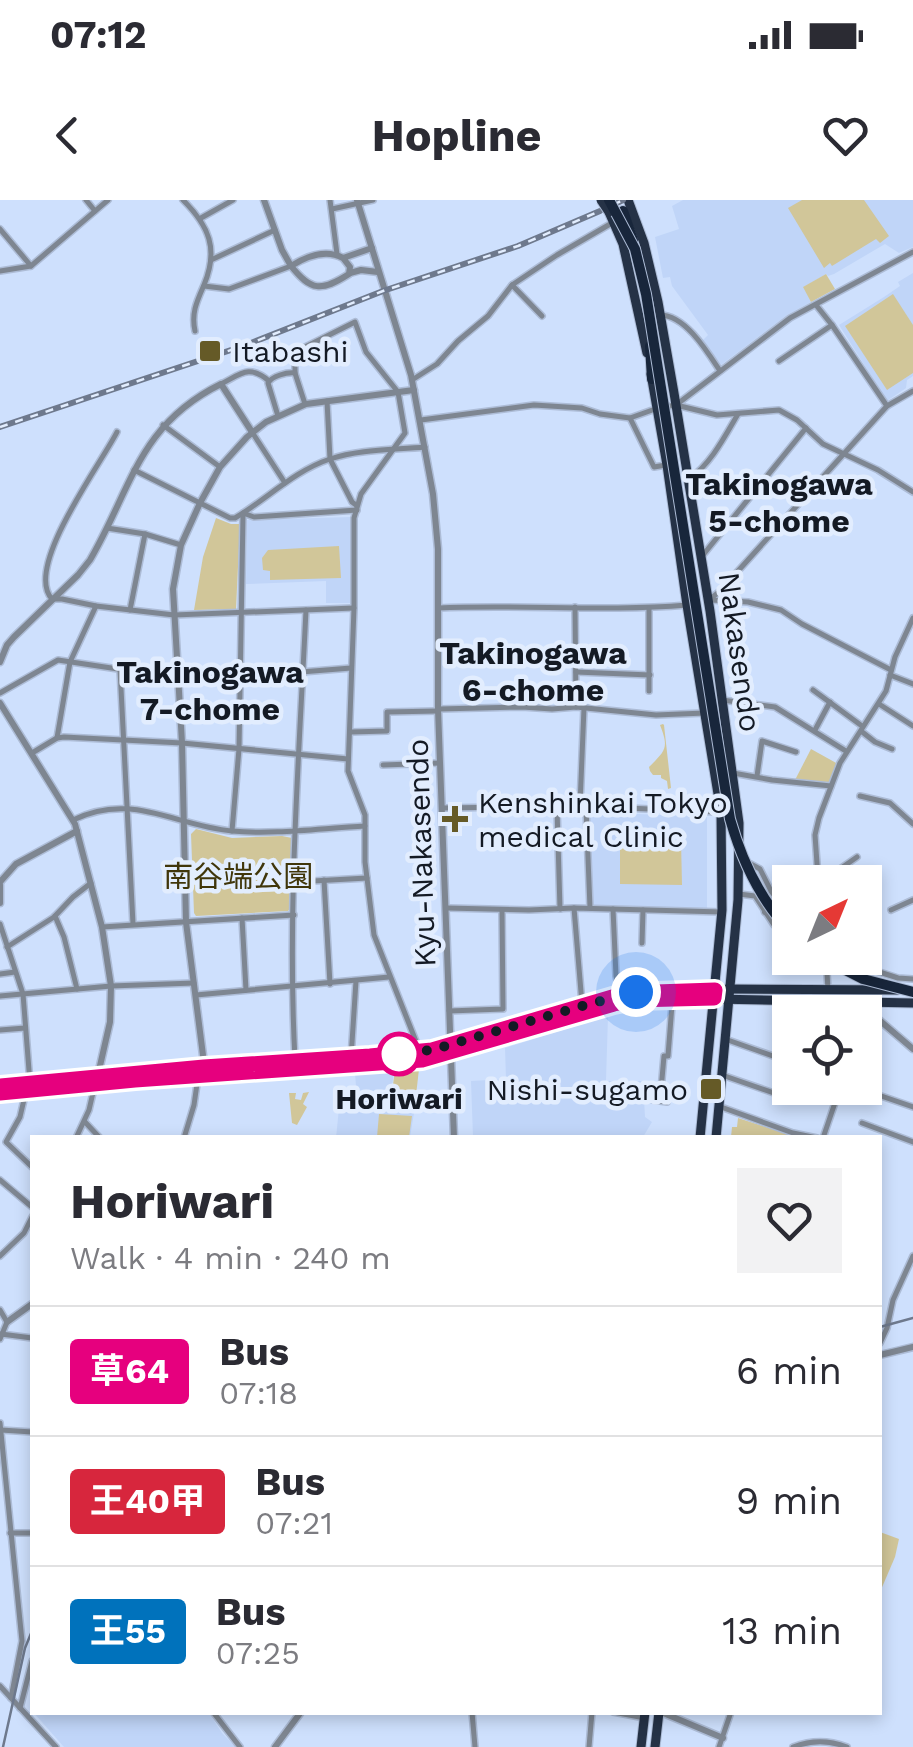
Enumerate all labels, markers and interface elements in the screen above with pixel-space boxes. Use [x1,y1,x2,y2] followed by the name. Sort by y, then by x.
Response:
[50,13,146,57] text: 07:12
[40,108,95,163] icon: back
[818,108,873,163] icon: heart
[371,109,542,162] text: Hopline
[232,334,349,369] place label: Itabashi
[197,338,223,364] marker: Itabashi
[685,465,873,540] district label: Takinogawa 5-chome
[711,570,769,734] street label: Nakasendo
[439,634,627,709] district label: Takinogawa 6-chome
[116,653,304,728] district label: Takinogawa 7-chome
[400,738,442,968] street label: Kyu-Nakasendo
[478,785,728,854] place label: Kenshinkai Tokyo medical Clinic
[442,806,468,832] marker: Kenshinkai Tokyo medical Clinic
[163,859,313,894] park label: 南谷端公園
[772,865,882,975] north arrow
[772,865,882,1105] map controls
[611,967,661,1017] your location
[772,995,882,1105] button: locate
[378,1033,420,1075] marker: Horiwari
[486,1072,688,1107] place label: Nishi-sugamo
[698,1076,724,1102] marker: Nishi-sugamo
[335,1081,463,1116] place label: Horiwari
[737,1168,842,1273] button: heart
[70,1173,274,1230] text: Horiwari
[70,1239,391,1277] text: Walk · 4 min · 240 m
[219,1330,289,1374] text: Bus
[736,1349,842,1393] text: 6 min
[90,1350,169,1392] text: 草64
[219,1374,298,1412] text: 07:18
[255,1460,325,1504] text: Bus
[736,1479,842,1523] text: 9 min
[90,1480,205,1522] text: 王40甲
[255,1504,333,1542] text: 07:21
[216,1590,286,1634] text: Bus
[722,1609,842,1653] text: 13 min
[90,1610,166,1652] text: 王55
[216,1634,300,1672] text: 07:25

